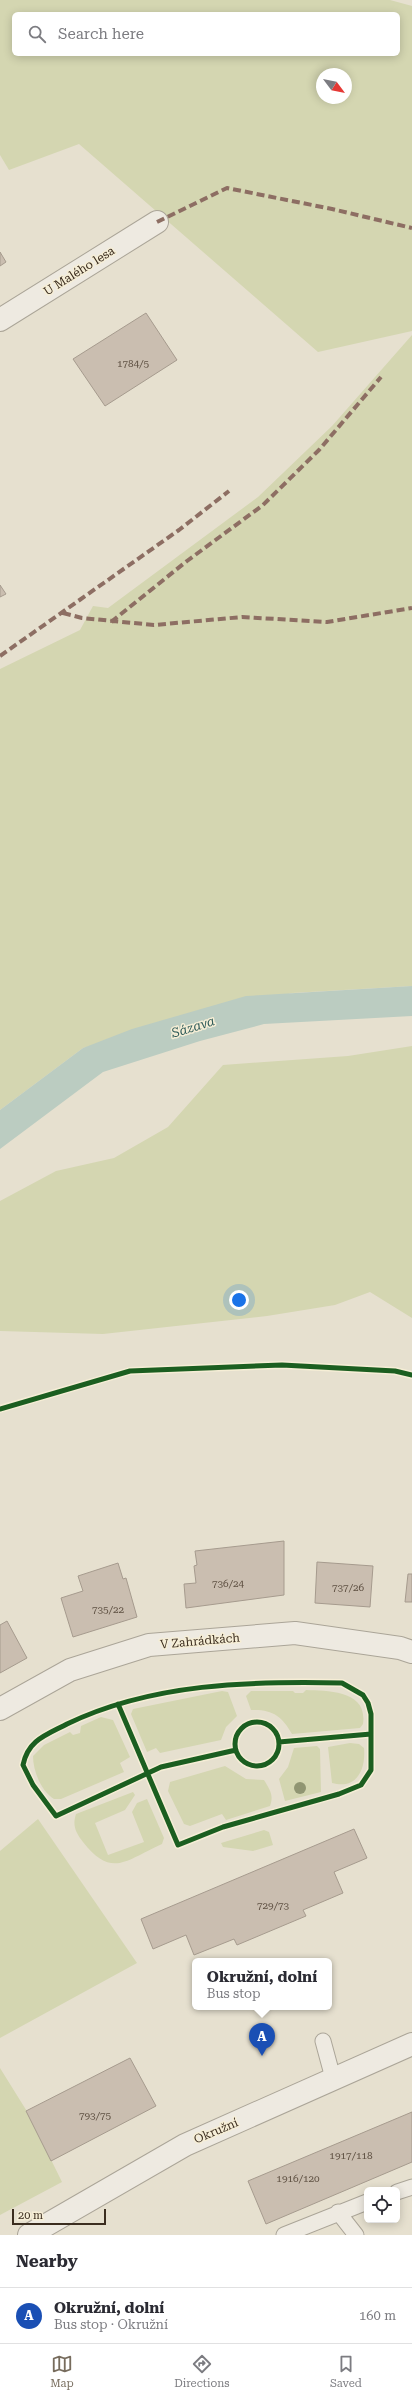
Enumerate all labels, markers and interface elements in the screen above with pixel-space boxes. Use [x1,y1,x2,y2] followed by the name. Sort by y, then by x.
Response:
[12,12,400,56] search box
[26,23,48,45] icon: search
[58,25,144,43] text: Search here
[316,68,352,104] north arrow
[41,243,118,298] street label: U Malého lesa
[117,358,149,369] house number: 1784/5
[169,1013,217,1041] water label: Sázava
[229,1290,249,1310] your location
[212,1578,244,1589] house number: 736/24
[332,1582,364,1593] house number: 737/26
[92,1604,124,1615] house number: 735/22
[159,1631,241,1651] street label: V Zahrádkách
[257,1900,289,1911] house number: 729/73
[192,1958,332,2010] popup
[207,1968,317,1986] text: Okružní, dolní
[207,1986,260,2001] text: Bus stop
[249,2023,275,2056] pin: A
[79,2110,111,2121] house number: 793/75
[192,2115,240,2147] street label: Okružní
[329,2150,373,2161] house number: 1917/118
[276,2173,320,2184] house number: 1916/120
[364,2187,400,2223] map controls
[364,2187,400,2223] button: locate
[12,2207,106,2226] scale bar
[18,2209,43,2222] text: 20 m
[16,2251,78,2271] text: Nearby
[54,2299,164,2317] text: Okružní, dolní
[24,2308,34,2323] text: A
[359,2308,396,2323] text: 160 m
[54,2317,168,2332] text: Bus stop · Okružní
[50,2353,74,2390] tab: Map
[174,2353,230,2390] tab: Directions
[330,2353,362,2390] tab: Saved

